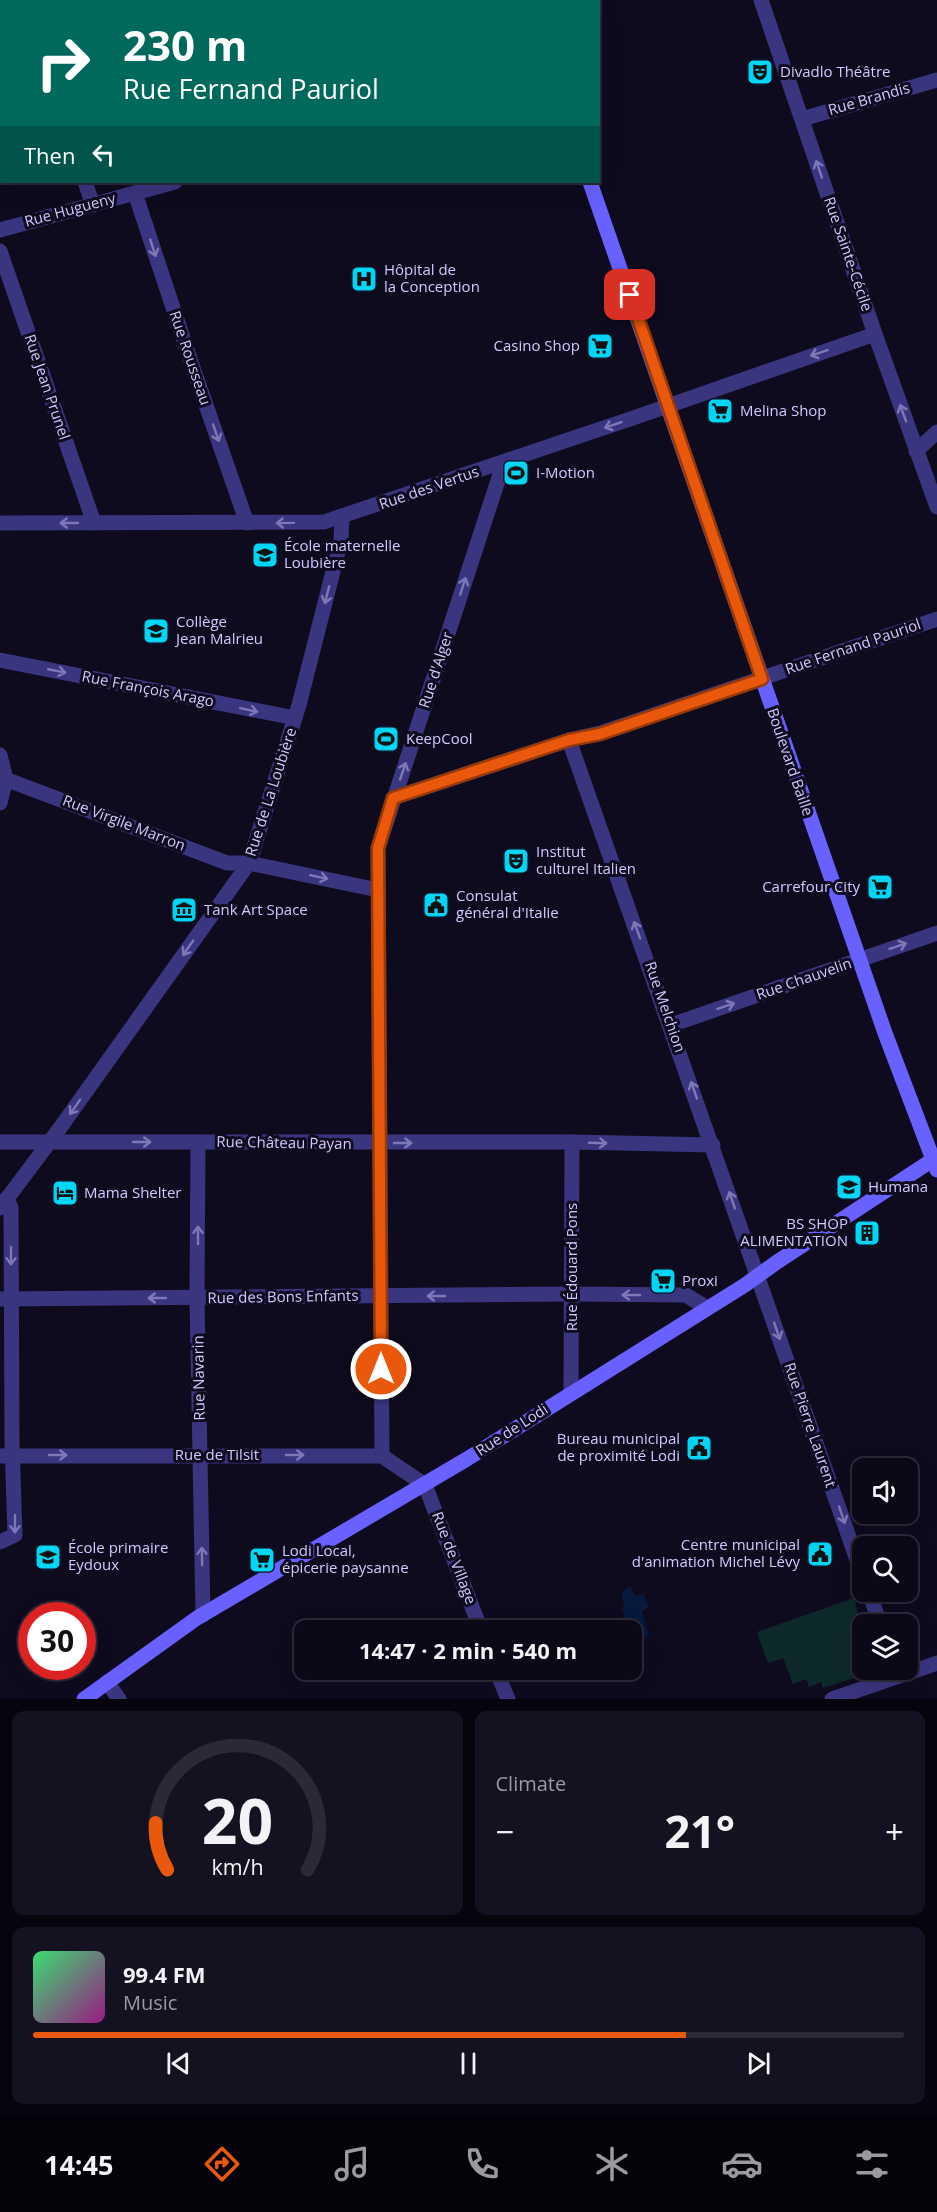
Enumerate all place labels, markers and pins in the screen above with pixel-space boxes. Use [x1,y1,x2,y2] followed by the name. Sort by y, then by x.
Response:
[745,57,775,87] theatre icon: Divadlo Théâtre
[780,61,891,81] place label: Divadlo Théâtre
[384,259,480,296] place label: Hôpital de la Conception
[349,264,379,294] hospital icon: Hôpital de la Conception
[604,269,655,320] pin
[585,331,615,361] supermarket icon: Casino Shop
[494,335,580,355] place label: Casino Shop
[705,396,735,426] supermarket icon: Melina Shop
[740,400,827,420] place label: Melina Shop
[501,458,531,488] sports icon: I-Motion
[536,462,595,482] place label: I-Motion
[284,535,400,572] place label: École maternelle Loubière
[250,540,280,570] school or university icon: École maternelle Loubière
[174,611,263,648] place label: Collège Jean Malrieu
[141,616,171,646] school or university icon: Collège Jean Malrieu
[371,724,401,754] sports icon: KeepCool
[406,728,473,748] place label: KeepCool
[536,841,636,878] place label: Institut culturel Italien
[501,846,531,876] theatre icon: Institut culturel Italien
[865,872,895,902] supermarket icon: Carrefour City
[762,876,860,896] place label: Carrefour City
[456,885,559,922] place label: Consulat général d'Italie
[421,890,451,920] public building icon: Consulat général d'Italie
[169,895,199,925] museum icon: Tank Art Space
[204,899,308,919] place label: Tank Art Space
[834,1172,864,1202] school or university icon: Humana
[868,1176,928,1196] place label: Humana
[50,1178,80,1208] hotel icon: Mama Shelter
[84,1182,181,1202] place label: Mama Shelter
[740,1213,848,1250] place label: BS SHOP ALIMENTATION
[852,1218,882,1248] building icon: BS SHOP ALIMENTATION
[648,1266,678,1296] supermarket icon: Proxi
[682,1270,718,1290] place label: Proxi
[557,1428,680,1465] place label: Bureau municipal de proximité Lodi
[684,1433,714,1463] public building icon: Bureau municipal de proximité Lodi
[632,1534,800,1571] place label: Centre municipal d'animation Michel Lévy
[68,1537,168,1574] place label: École primaire Eydoux
[805,1539,835,1569] public building icon: Centre municipal d'animation Michel Lévy
[282,1540,409,1577] place label: Lodi Local, épicerie paysanne
[33,1542,63,1572] school or university icon: École primaire Eydoux
[247,1545,277,1575] supermarket icon: Lodi Local, épicerie paysanne

